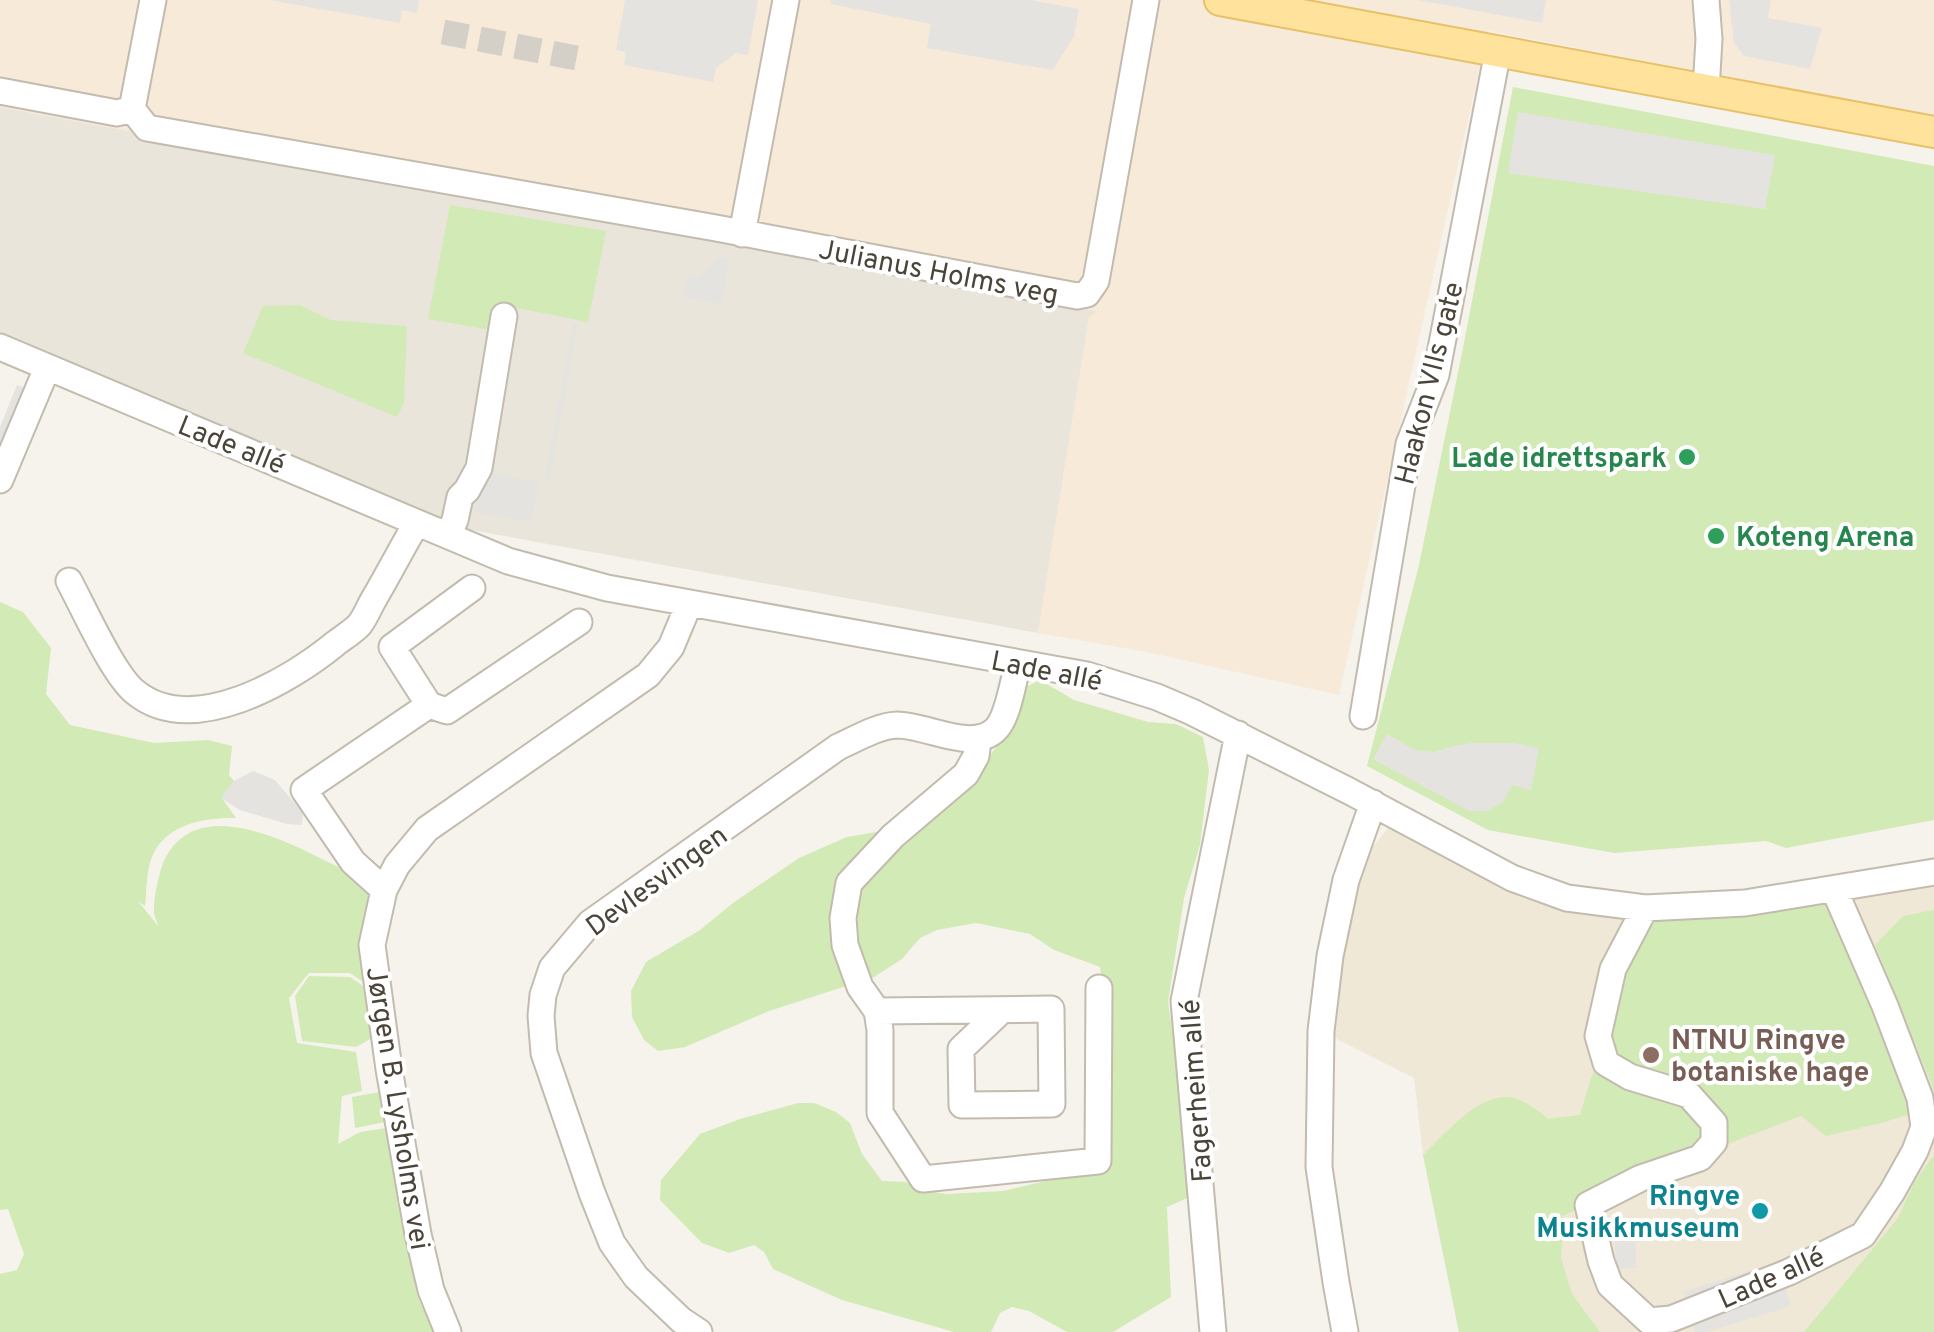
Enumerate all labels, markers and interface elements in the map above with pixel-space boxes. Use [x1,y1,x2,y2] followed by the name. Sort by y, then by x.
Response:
[816,233,1061,315] street label: Julianus Holms veg
[1388,279,1474,489] street label: Haakon VIIs gate
[172,409,290,485] street label: Lade allé
[1451,442,1667,478] place label: Lade idrettspark
[1676,446,1698,468] marker: Lade idrettspark
[1736,521,1914,557] place label: Koteng Arena
[1705,525,1727,547] marker: Koteng Arena
[988,645,1105,701] street label: Lade allé
[580,819,736,946] street label: Devlesvingen
[356,964,436,1253] street label: Jørgen B. Lysholms vei
[1174,998,1222,1184] street label: Fagerheim allé
[1671,1024,1869,1092] place label: NTNU Ringve botaniske hage
[1640,1044,1662,1066] marker: NTNU Ringve botaniske hage
[1536,1180,1740,1248] place label: Ringve Musikkmuseum
[1749,1200,1771,1222] marker: Ringve Musikkmuseum
[1713,1240,1831,1319] street label: Lade allé

